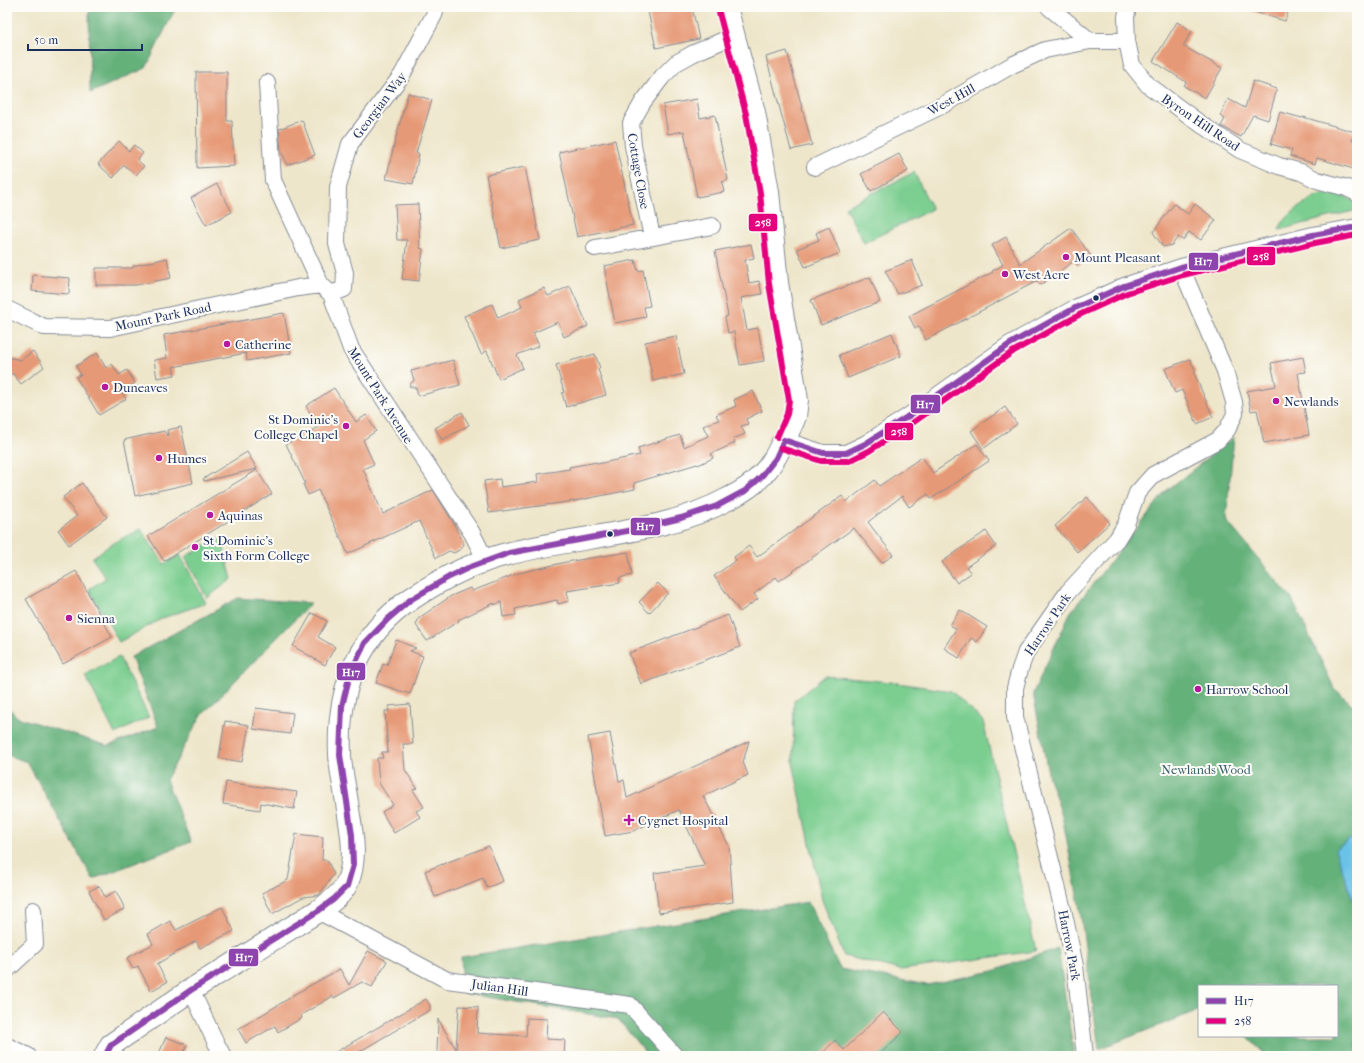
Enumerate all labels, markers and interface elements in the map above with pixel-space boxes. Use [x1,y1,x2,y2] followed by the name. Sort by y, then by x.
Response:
[28,26,142,52] scale bar
[34,33,58,47] text: 50 m
[350,68,410,142] street label: Georgian Way
[924,80,978,119] street label: West Hill
[1159,91,1243,155] street label: Byron Hill Road
[624,132,653,211] street label: Cottage Close
[748,213,778,232] line badge: 258
[755,216,771,229] text: 258
[1246,246,1276,266] line badge: 258
[1074,250,1161,265] place label: Mount Pleasant
[1253,250,1269,263] text: 258
[1061,252,1071,262] marker: Mount Pleasant
[1188,252,1219,271] line badge: H17
[1194,255,1213,268] text: H17
[1012,267,1070,282] place label: West Acre
[1000,269,1010,279] marker: West Acre
[1091,293,1101,303] unlabelled marker
[114,299,213,334] street label: Mount Park Road
[235,337,292,352] place label: Catherine
[222,339,232,349] marker: Catherine
[345,344,417,447] street label: Mount Park Avenue
[113,380,168,395] place label: Duneaves
[100,382,110,392] marker: Duneaves
[910,394,941,414] line badge: H17
[1284,394,1339,409] place label: Newlands
[1271,396,1281,406] marker: Newlands
[916,398,935,411] text: H17
[254,412,338,442] place label: St Dominic's College Chapel
[341,421,351,431] marker: St Dominic's College Chapel
[884,422,914,441] line badge: 258
[891,425,907,438] text: 258
[167,451,207,466] place label: Humes
[154,453,164,463] marker: Humes
[217,508,263,523] place label: Aquinas
[205,510,215,520] marker: Aquinas
[630,517,661,536] line badge: H17
[636,520,655,533] text: H17
[605,529,615,539] unlabelled marker
[203,533,310,563] place label: St Dominic's Sixth Form College
[190,542,200,552] marker: St Dominic's Sixth Form College
[1021,590,1074,658] street label: Harrow Park
[77,611,116,626] place label: Sienna
[64,613,74,623] marker: Sienna
[336,662,366,681] line badge: H17
[342,666,361,679] text: H17
[1206,682,1289,697] place label: Harrow School
[1193,684,1203,694] marker: Harrow School
[1161,762,1252,777] park label: Newlands Wood
[638,813,729,828] place label: Cygnet Hospital
[623,814,635,826] marker: Cygnet Hospital
[1055,908,1084,982] street label: Harrow Park
[228,948,259,967] line badge: H17
[235,951,254,964] text: H17
[470,976,530,999] street label: Julian Hill
[1198,985,1338,1037] legend
[1234,994,1254,1008] text: H17
[1234,1014,1251,1028] text: 258

